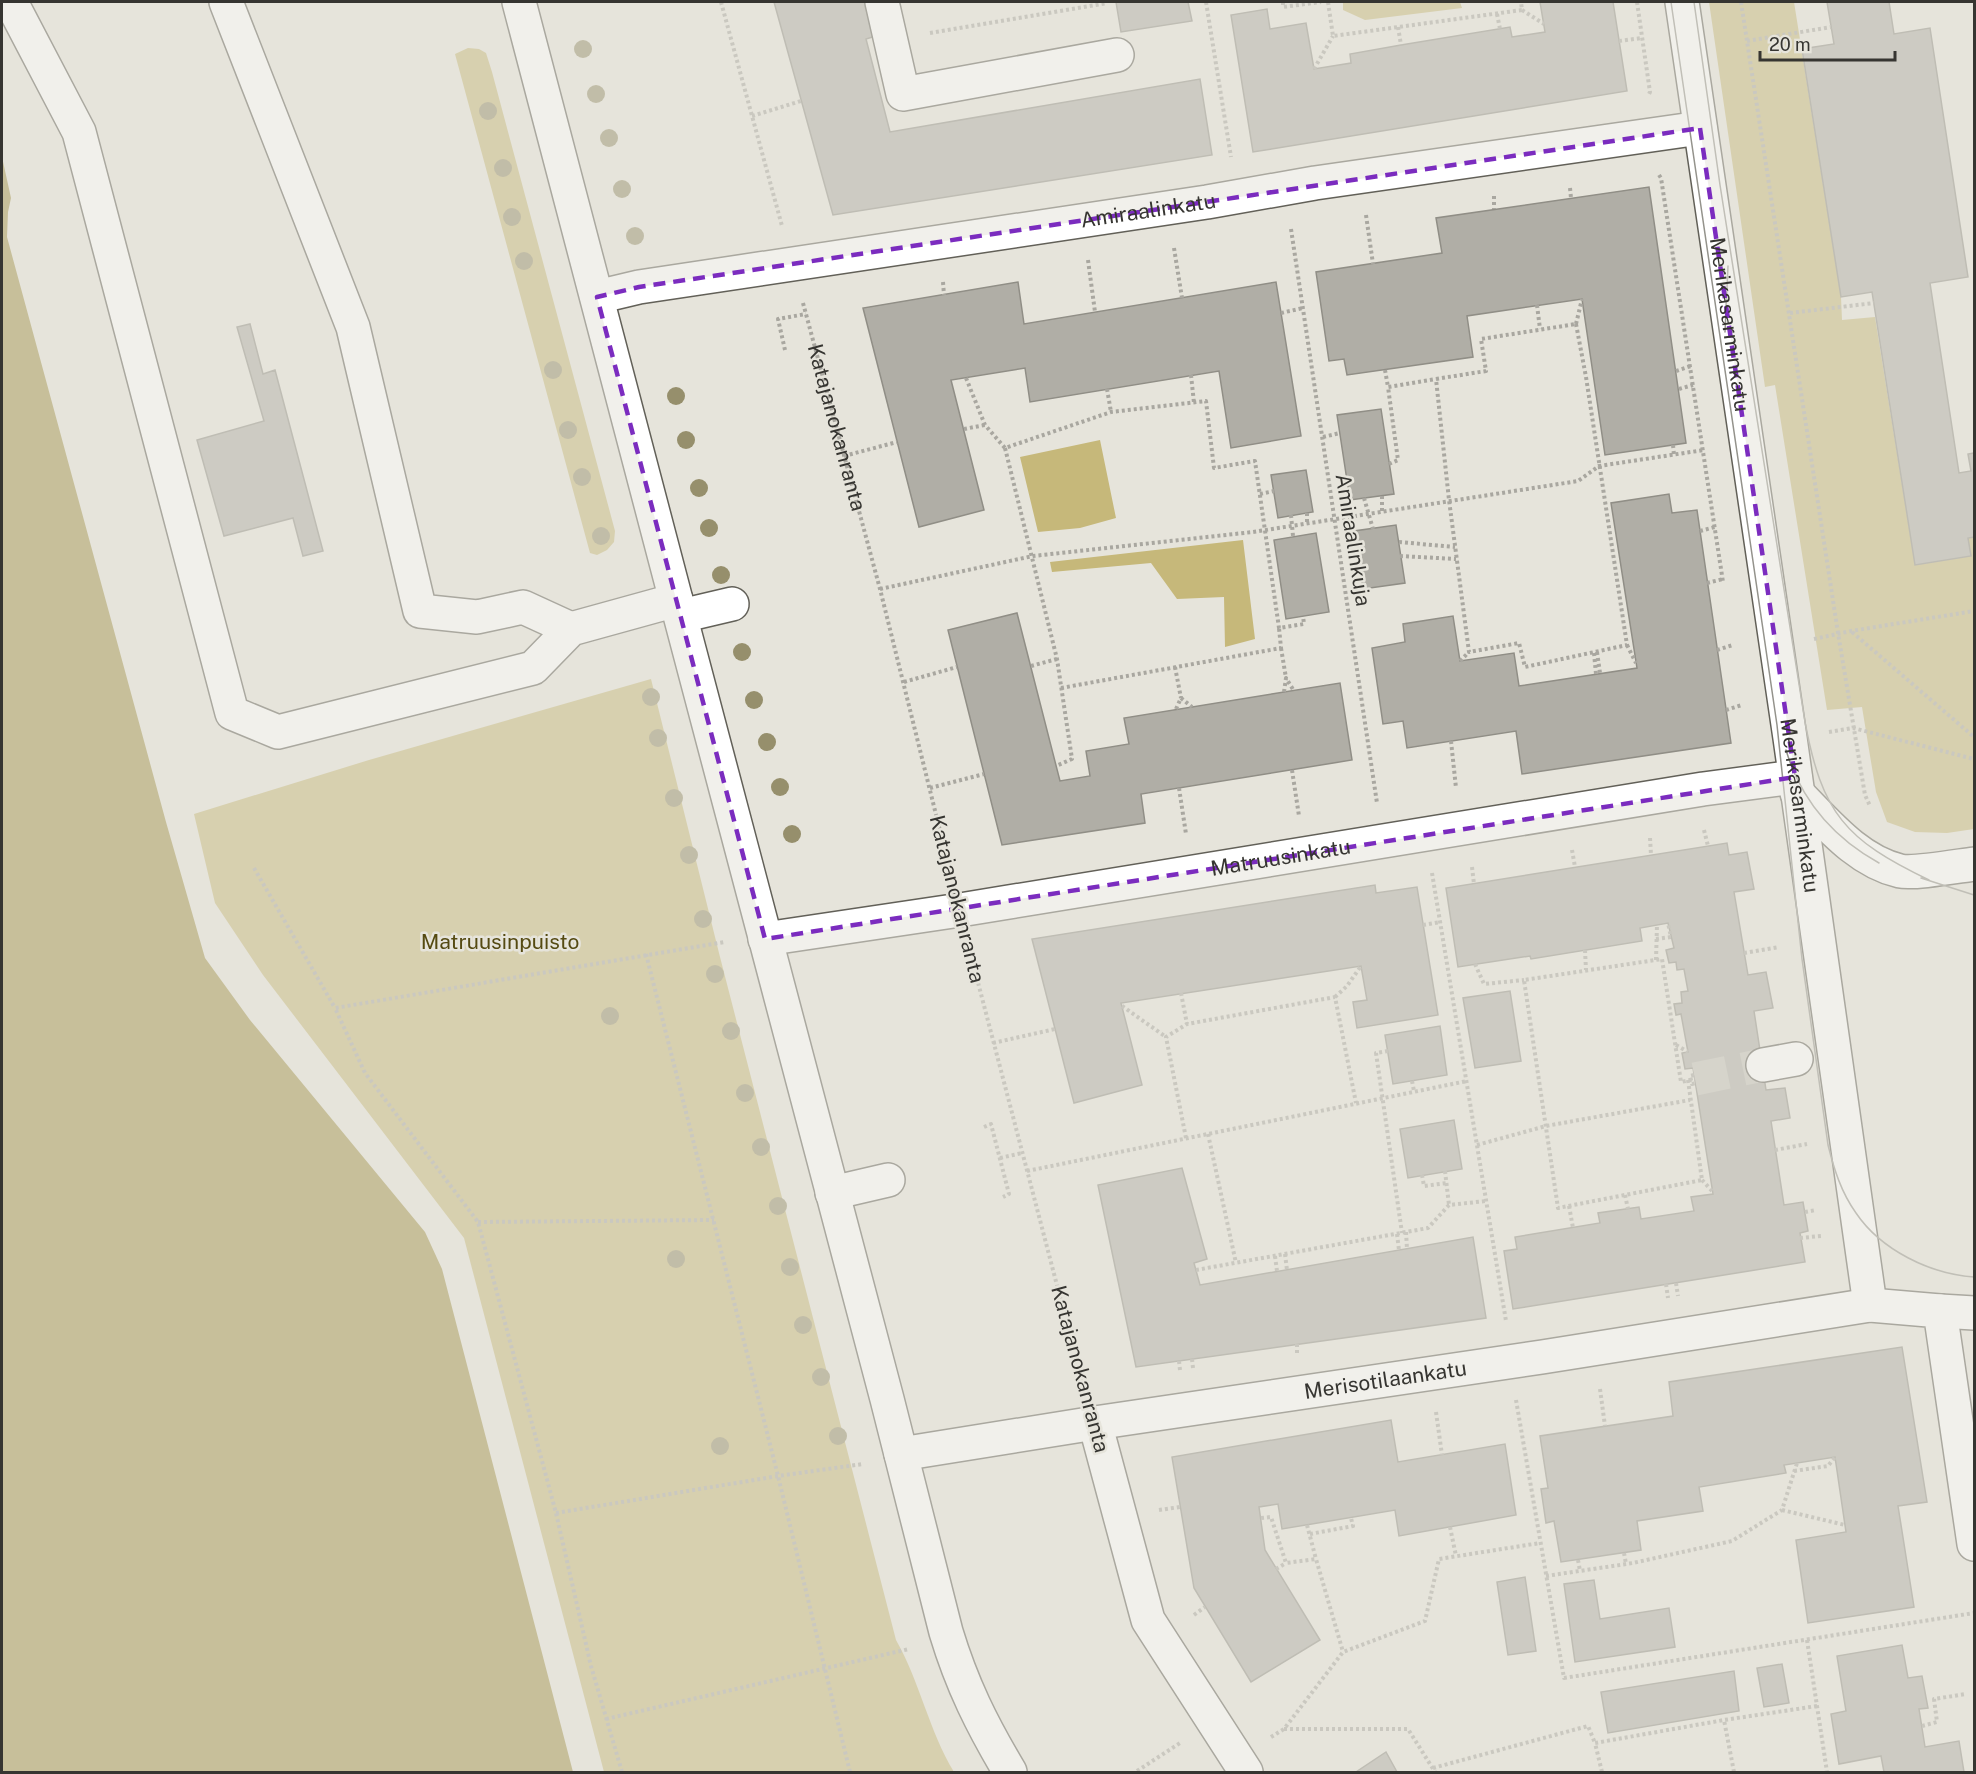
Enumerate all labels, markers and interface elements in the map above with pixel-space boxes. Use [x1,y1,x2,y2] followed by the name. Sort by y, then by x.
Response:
[1760,24,1895,62] scale bar
[1769,34,1811,55] text: 20 m
[1079,188,1218,233] street label: Amiraalinkatu
[1705,236,1755,413] street label: Merikasarminkatu
[803,341,871,514] street label: Katajanokanranta
[1331,472,1376,608] street label: Amiraalinkuja
[1775,716,1825,894] street label: Merikasarminkatu
[925,812,990,985] street label: Katajanokanranta
[1209,834,1352,881] street label: Matruusinkatu
[421,929,579,954] park label: Matruusinpuisto
[1046,1282,1115,1455] street label: Katajanokanranta
[1302,1355,1468,1404] street label: Merisotilaankatu

